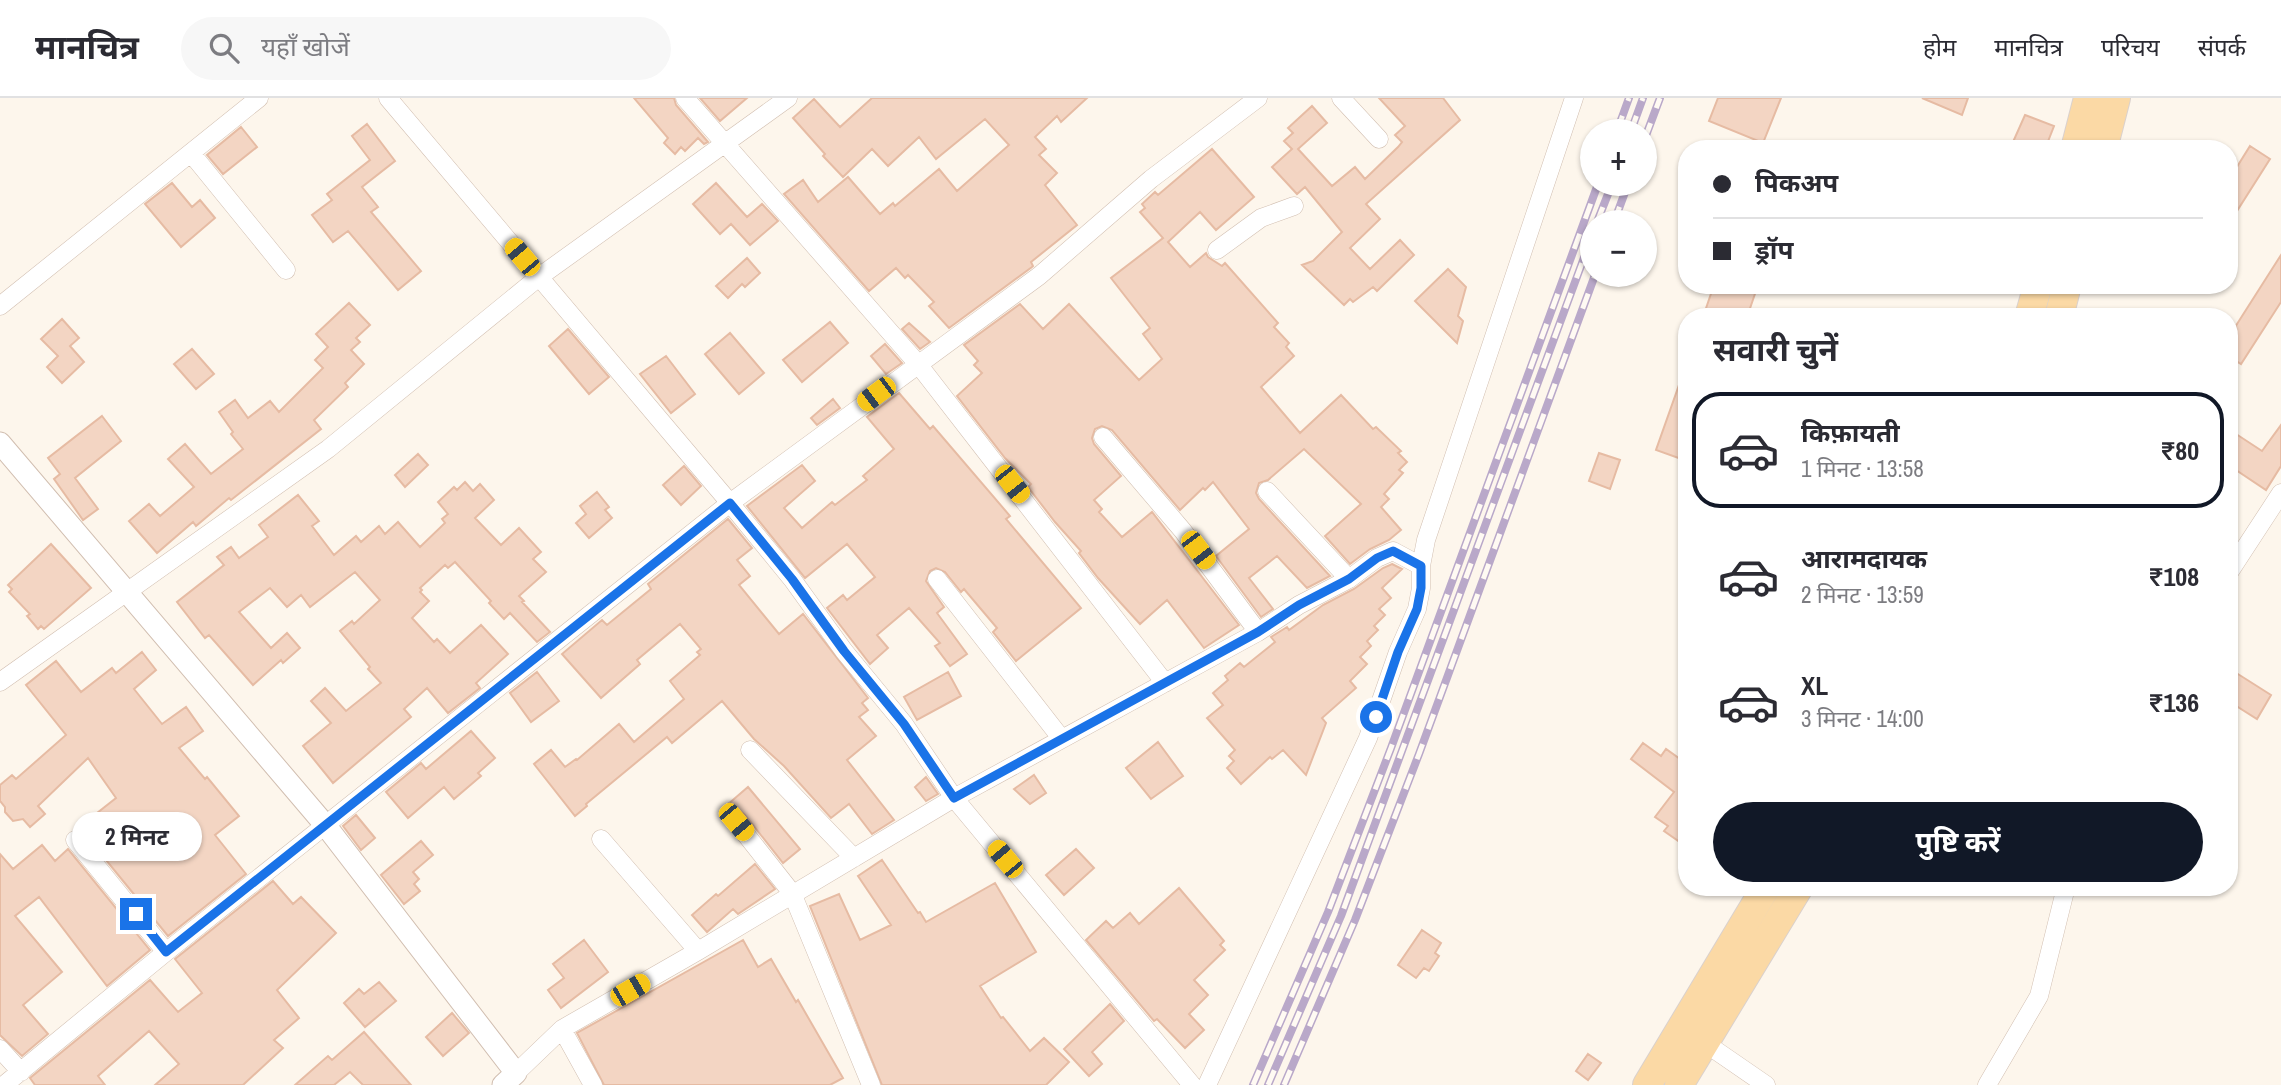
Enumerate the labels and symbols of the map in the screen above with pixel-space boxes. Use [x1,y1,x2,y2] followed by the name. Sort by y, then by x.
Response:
[501,234,544,280] car
[853,373,900,415] car
[991,461,1034,507] car
[1177,527,1220,573] car
[1360,701,1392,733] route start
[715,799,758,845] car
[71,812,201,862] callout: 2 मिनट
[984,836,1027,882] car
[120,898,152,930] route end
[607,970,654,1010] car

